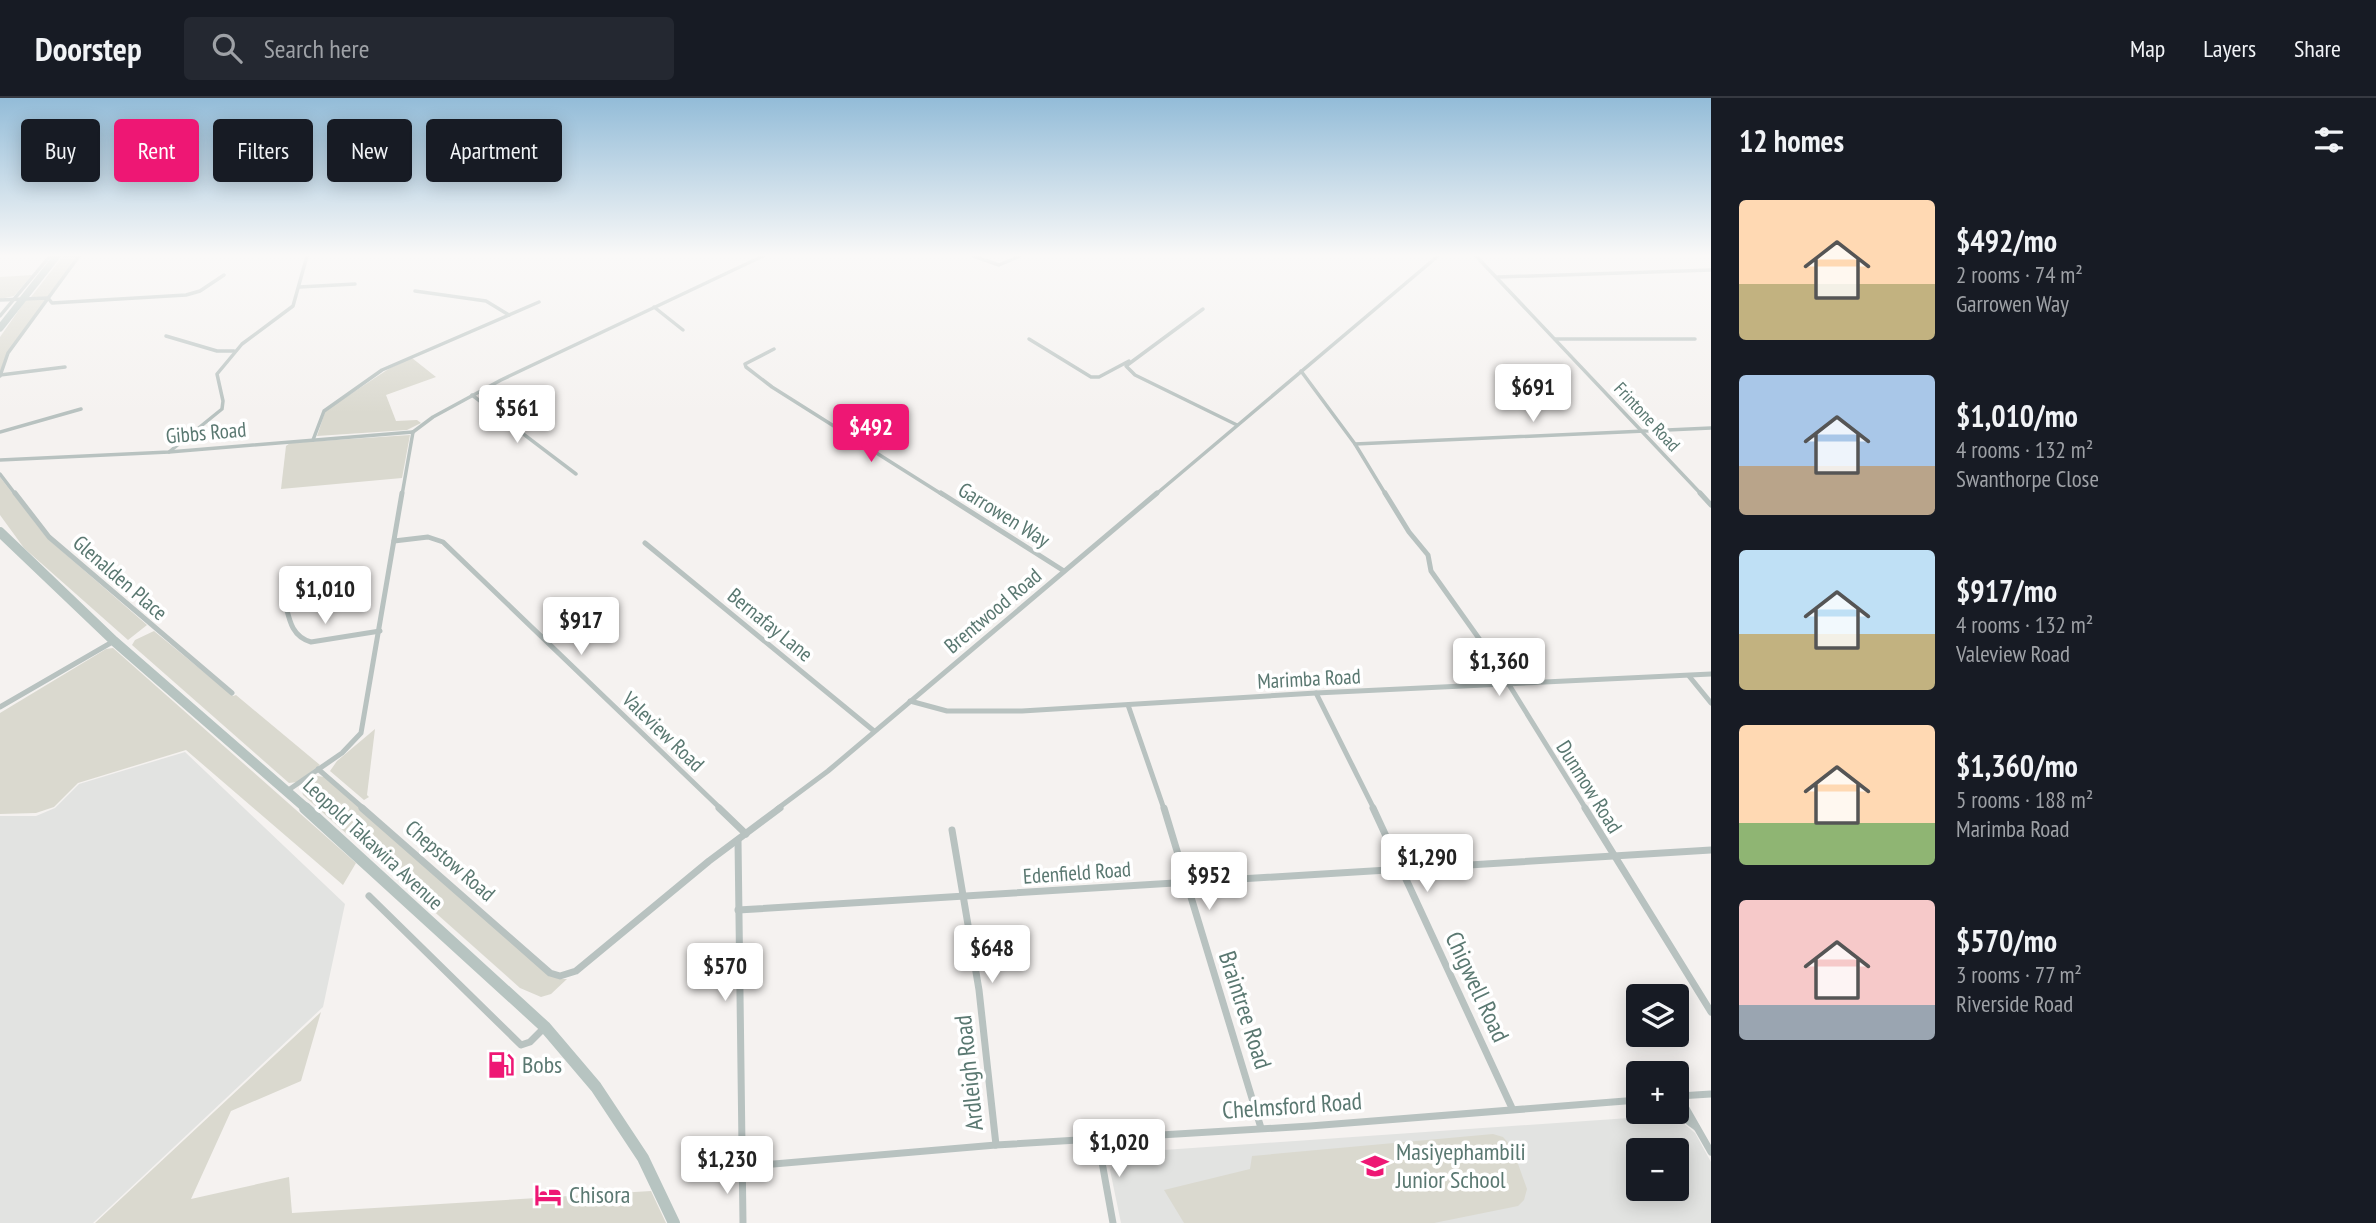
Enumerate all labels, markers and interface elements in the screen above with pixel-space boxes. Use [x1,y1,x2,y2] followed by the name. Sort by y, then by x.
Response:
[184,17,674,80] search box
[35,27,142,70] text: Doorstep
[208,29,246,67] icon: search
[264,32,369,65] text: Search here
[2130,33,2165,64] text: Map
[2203,33,2256,64] text: Layers
[2294,33,2341,64] text: Share
[21,119,100,182] chip: Buy
[114,119,199,182] chip: Rent
[213,119,313,182] chip: Filters
[327,119,412,182] chip: New
[426,119,562,182] chip: Apartment
[1739,121,1844,160] text: 12 homes
[2310,121,2348,159] icon: filters
[1956,221,2057,260] text: $492/mo
[1795,228,1879,312] icon: home
[1956,260,2083,289] text: 2 rooms · 74 m²
[1956,289,2069,318] text: Garrowen Way
[1492,364,1574,424] pin: $691
[1511,372,1555,401] text: $691
[1609,377,1685,456] street label: Frintone Road
[476,386,558,445] pin: $561
[495,393,539,422] text: $561
[1956,396,2078,435] text: $1,010/mo
[1795,403,1879,487] icon: home
[830,404,912,464] pin: $492
[849,412,893,441] text: $492
[165,416,247,449] street label: Gibbs Road
[1956,435,2093,464] text: 4 rooms · 132 m²
[1956,464,2099,493] text: Swanthorpe Close
[953,476,1055,553] street label: Garrowen Way
[68,529,173,626] street label: Glenalden Place
[938,562,1047,659] street label: Brentwood Road
[268,566,382,626] pin: $1,010
[1956,571,2057,610] text: $917/mo
[295,574,355,603] text: $1,010
[1795,578,1879,662] icon: home
[722,582,819,667] street label: Bernafay Lane
[540,598,622,657] pin: $917
[559,605,603,634] text: $917
[1956,610,2093,639] text: 4 rooms · 132 m²
[1442,638,1556,698] pin: $1,360
[1956,639,2070,668] text: Valeview Road
[1469,646,1529,675] text: $1,360
[1257,662,1361,695] street label: Marimba Road
[616,685,710,777] street label: Valeview Road
[1550,735,1628,838] street label: Dunmow Road
[1956,746,2078,785] text: $1,360/mo
[1795,753,1879,837] icon: home
[298,772,449,916] street label: Leopold Takawira Avenue
[1956,785,2093,814] text: 5 rooms · 188 m²
[400,814,501,907] street label: Chepstow Road
[1956,814,2069,843] text: Marimba Road
[1370,834,1484,894] pin: $1,290
[1397,842,1457,871] text: $1,290
[1168,852,1250,912] pin: $952
[1022,855,1132,890] street label: Edenfield Road
[1187,860,1231,889] text: $952
[1956,921,2057,960] text: $570/mo
[951,926,1033,985] pin: $648
[1438,927,1516,1047] street label: Chigwell Road
[1795,928,1879,1012] icon: home
[970,933,1014,962] text: $648
[684,944,766,1003] pin: $570
[1212,947,1279,1073] street label: Braintree Road
[703,951,747,980] text: $570
[1956,960,2082,989] text: 3 rooms · 77 m²
[1626,984,1689,1201] map controls
[1626,984,1689,1047] button: layers
[1956,989,2073,1018] text: Riverside Road
[947,1014,990,1132] street label: Ardleigh Road
[522,1049,562,1080] place label: Bobs
[486,1050,516,1080] fuel station icon: Bobs
[1626,1061,1689,1124] button: +
[1221,1085,1363,1126] street label: Chelmsford Road
[1062,1119,1176,1179] pin: $1,020
[1089,1127,1149,1156] text: $1,020
[670,1136,784,1196] pin: $1,230
[1395,1136,1526,1195] place label: Masiyephambili Junior School
[1626,1138,1689,1201] button: −
[697,1144,757,1173] text: $1,230
[1360,1151,1390,1181] school or university icon: Masiyephambili Junior School
[569,1179,630,1210] place label: Chisora
[533,1180,563,1210] hotel icon: Chisora

